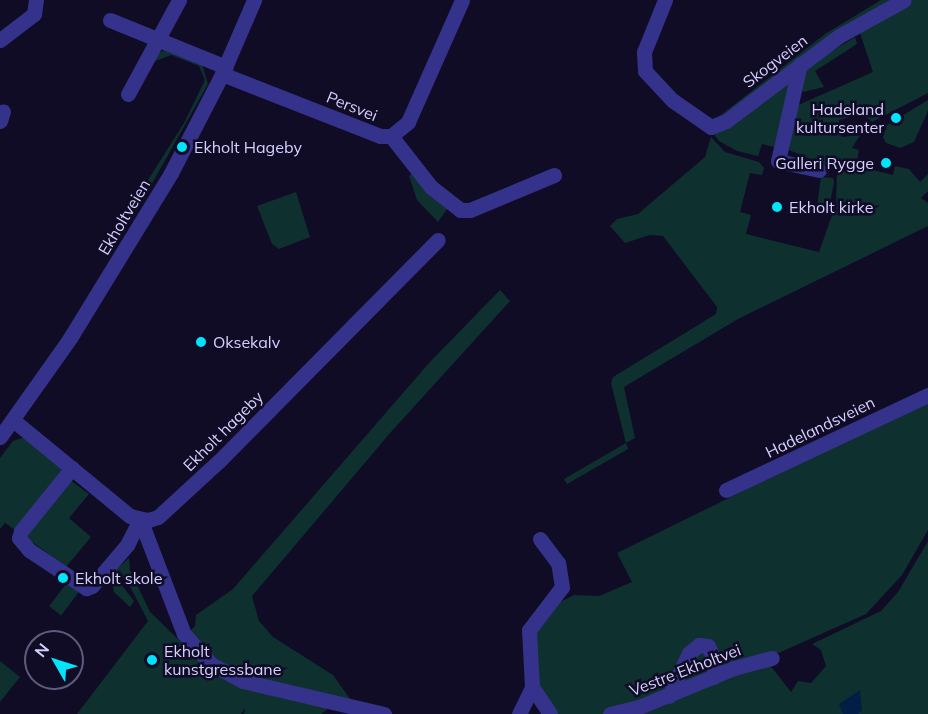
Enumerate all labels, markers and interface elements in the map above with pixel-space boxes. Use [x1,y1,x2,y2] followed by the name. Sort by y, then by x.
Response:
[739,31,811,91] street label: Skogveien
[324,87,380,125] street label: Persvei
[796,99,884,137] place label: Hadeland kultursenter
[889,111,903,125] marker: Hadeland kultursenter
[194,137,302,157] place label: Ekholt Hageby
[175,140,189,154] marker: Ekholt Hageby
[775,153,874,173] place label: Galleri Rygge
[879,156,893,170] marker: Galleri Rygge
[94,176,154,258] street label: Ekholtveien
[789,197,873,217] place label: Ekholt kirke
[770,200,784,214] marker: Ekholt kirke
[213,332,280,352] place label: Oksekalv
[194,335,208,349] marker: Oksekalv
[179,387,267,475] street label: Ekholt hageby
[762,392,878,462] street label: Hadelandsveien
[75,568,162,588] place label: Ekholt skole
[56,571,70,585] marker: Ekholt skole
[24,630,84,690] north arrow
[30,639,53,661] text: N
[627,640,743,700] street label: Vestre Ekholtvei
[164,641,281,679] place label: Ekholt kunstgressbane
[145,653,159,667] marker: Ekholt kunstgressbane

